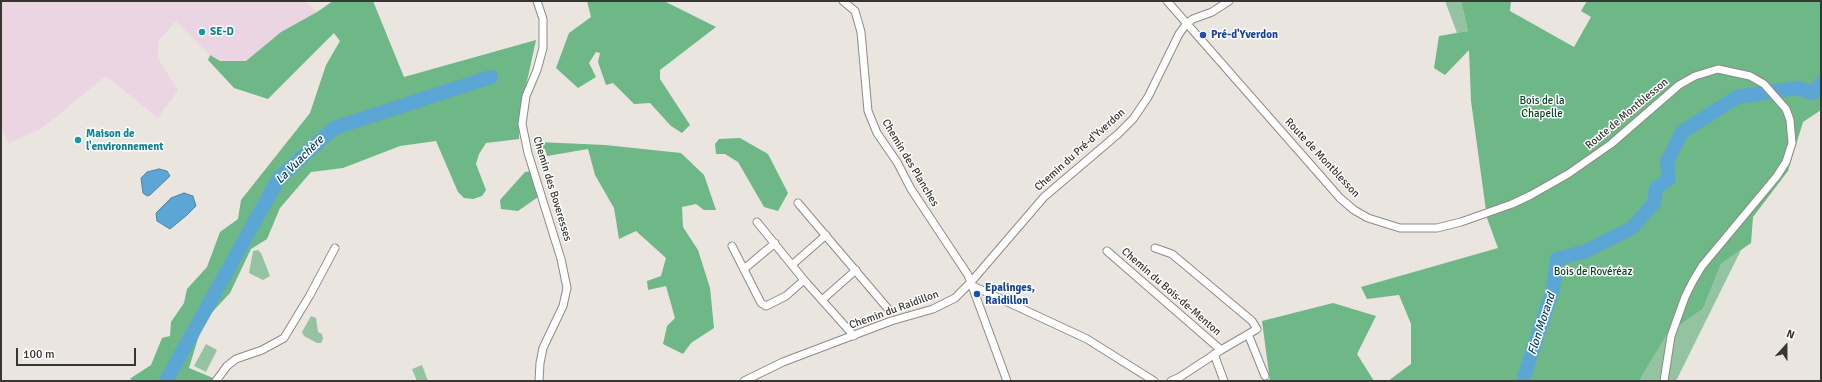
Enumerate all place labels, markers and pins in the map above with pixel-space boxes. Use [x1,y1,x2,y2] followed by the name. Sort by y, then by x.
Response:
[210,25,234,39] place label: SE-D
[197,27,207,37] marker: SE-D
[1211,28,1278,42] place label: Pré-d'Yverdon
[1198,30,1208,40] marker: Pré-d'Yverdon
[86,127,163,153] place label: Maison de l'environnement
[73,135,83,145] marker: Maison de l'environnement
[985,281,1035,307] place label: Epalinges, Raidillon
[972,289,982,299] marker: Epalinges, Raidillon

